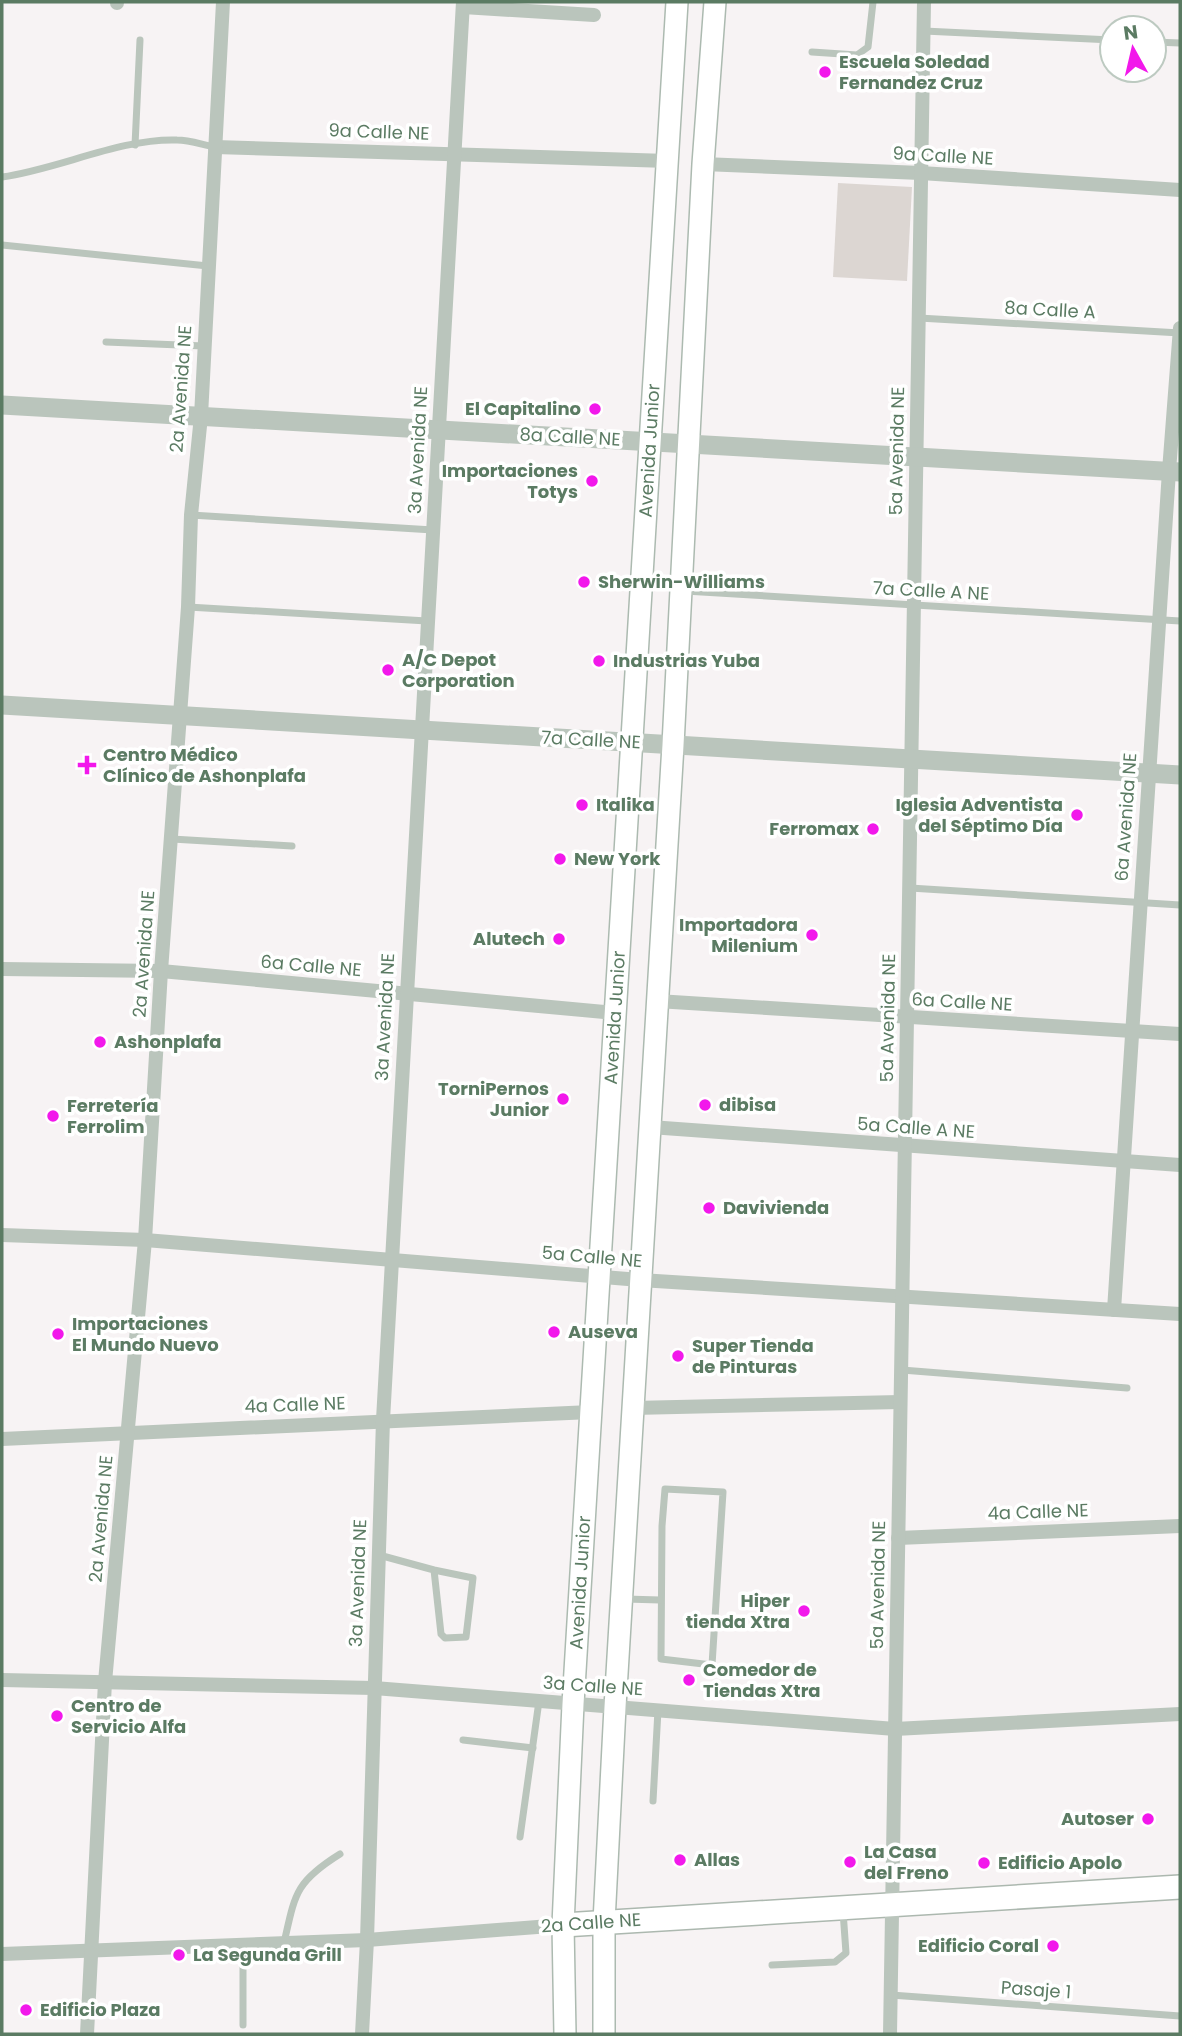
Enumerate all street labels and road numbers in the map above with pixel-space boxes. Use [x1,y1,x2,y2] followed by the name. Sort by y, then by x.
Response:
[328,117,430,146] street label: 9a Calle NE
[892,140,994,171] street label: 9a Calle NE
[1004,295,1096,324] street label: 8a Calle A
[164,324,197,454] street label: 2a Avenida NE
[633,383,666,518] street label: Avenida Junior
[402,385,433,515] street label: 3a Avenida NE
[883,386,910,516] street label: 5a Avenida NE
[519,421,621,452] street label: 8a Calle NE
[872,575,990,606] street label: 7a Calle A NE
[541,724,641,755] street label: 7a Calle NE
[1109,752,1142,882] street label: 6a Avenida NE
[127,889,160,1019] street label: 2a Avenida NE
[260,949,363,982] street label: 6a Calle NE
[598,950,631,1085] street label: Avenida Junior
[369,952,400,1082] street label: 3a Avenida NE
[874,953,901,1083] street label: 5a Avenida NE
[911,986,1013,1017] street label: 6a Calle NE
[856,1111,976,1144] street label: 5a Calle A NE
[541,1240,643,1273] street label: 5a Calle NE
[244,1390,346,1419] street label: 4a Calle NE
[82,1454,119,1584] street label: 2a Avenida NE
[987,1497,1089,1526] street label: 4a Calle NE
[563,1515,597,1650] street label: Avenida Junior
[343,1519,372,1647] street label: 3a Avenida NE
[864,1520,891,1650] street label: 5a Avenida NE
[542,1670,644,1701] street label: 3a Calle NE
[540,1907,642,1938] street label: 2a Calle NE
[1000,1975,1072,2004] street label: Pasaje 1

